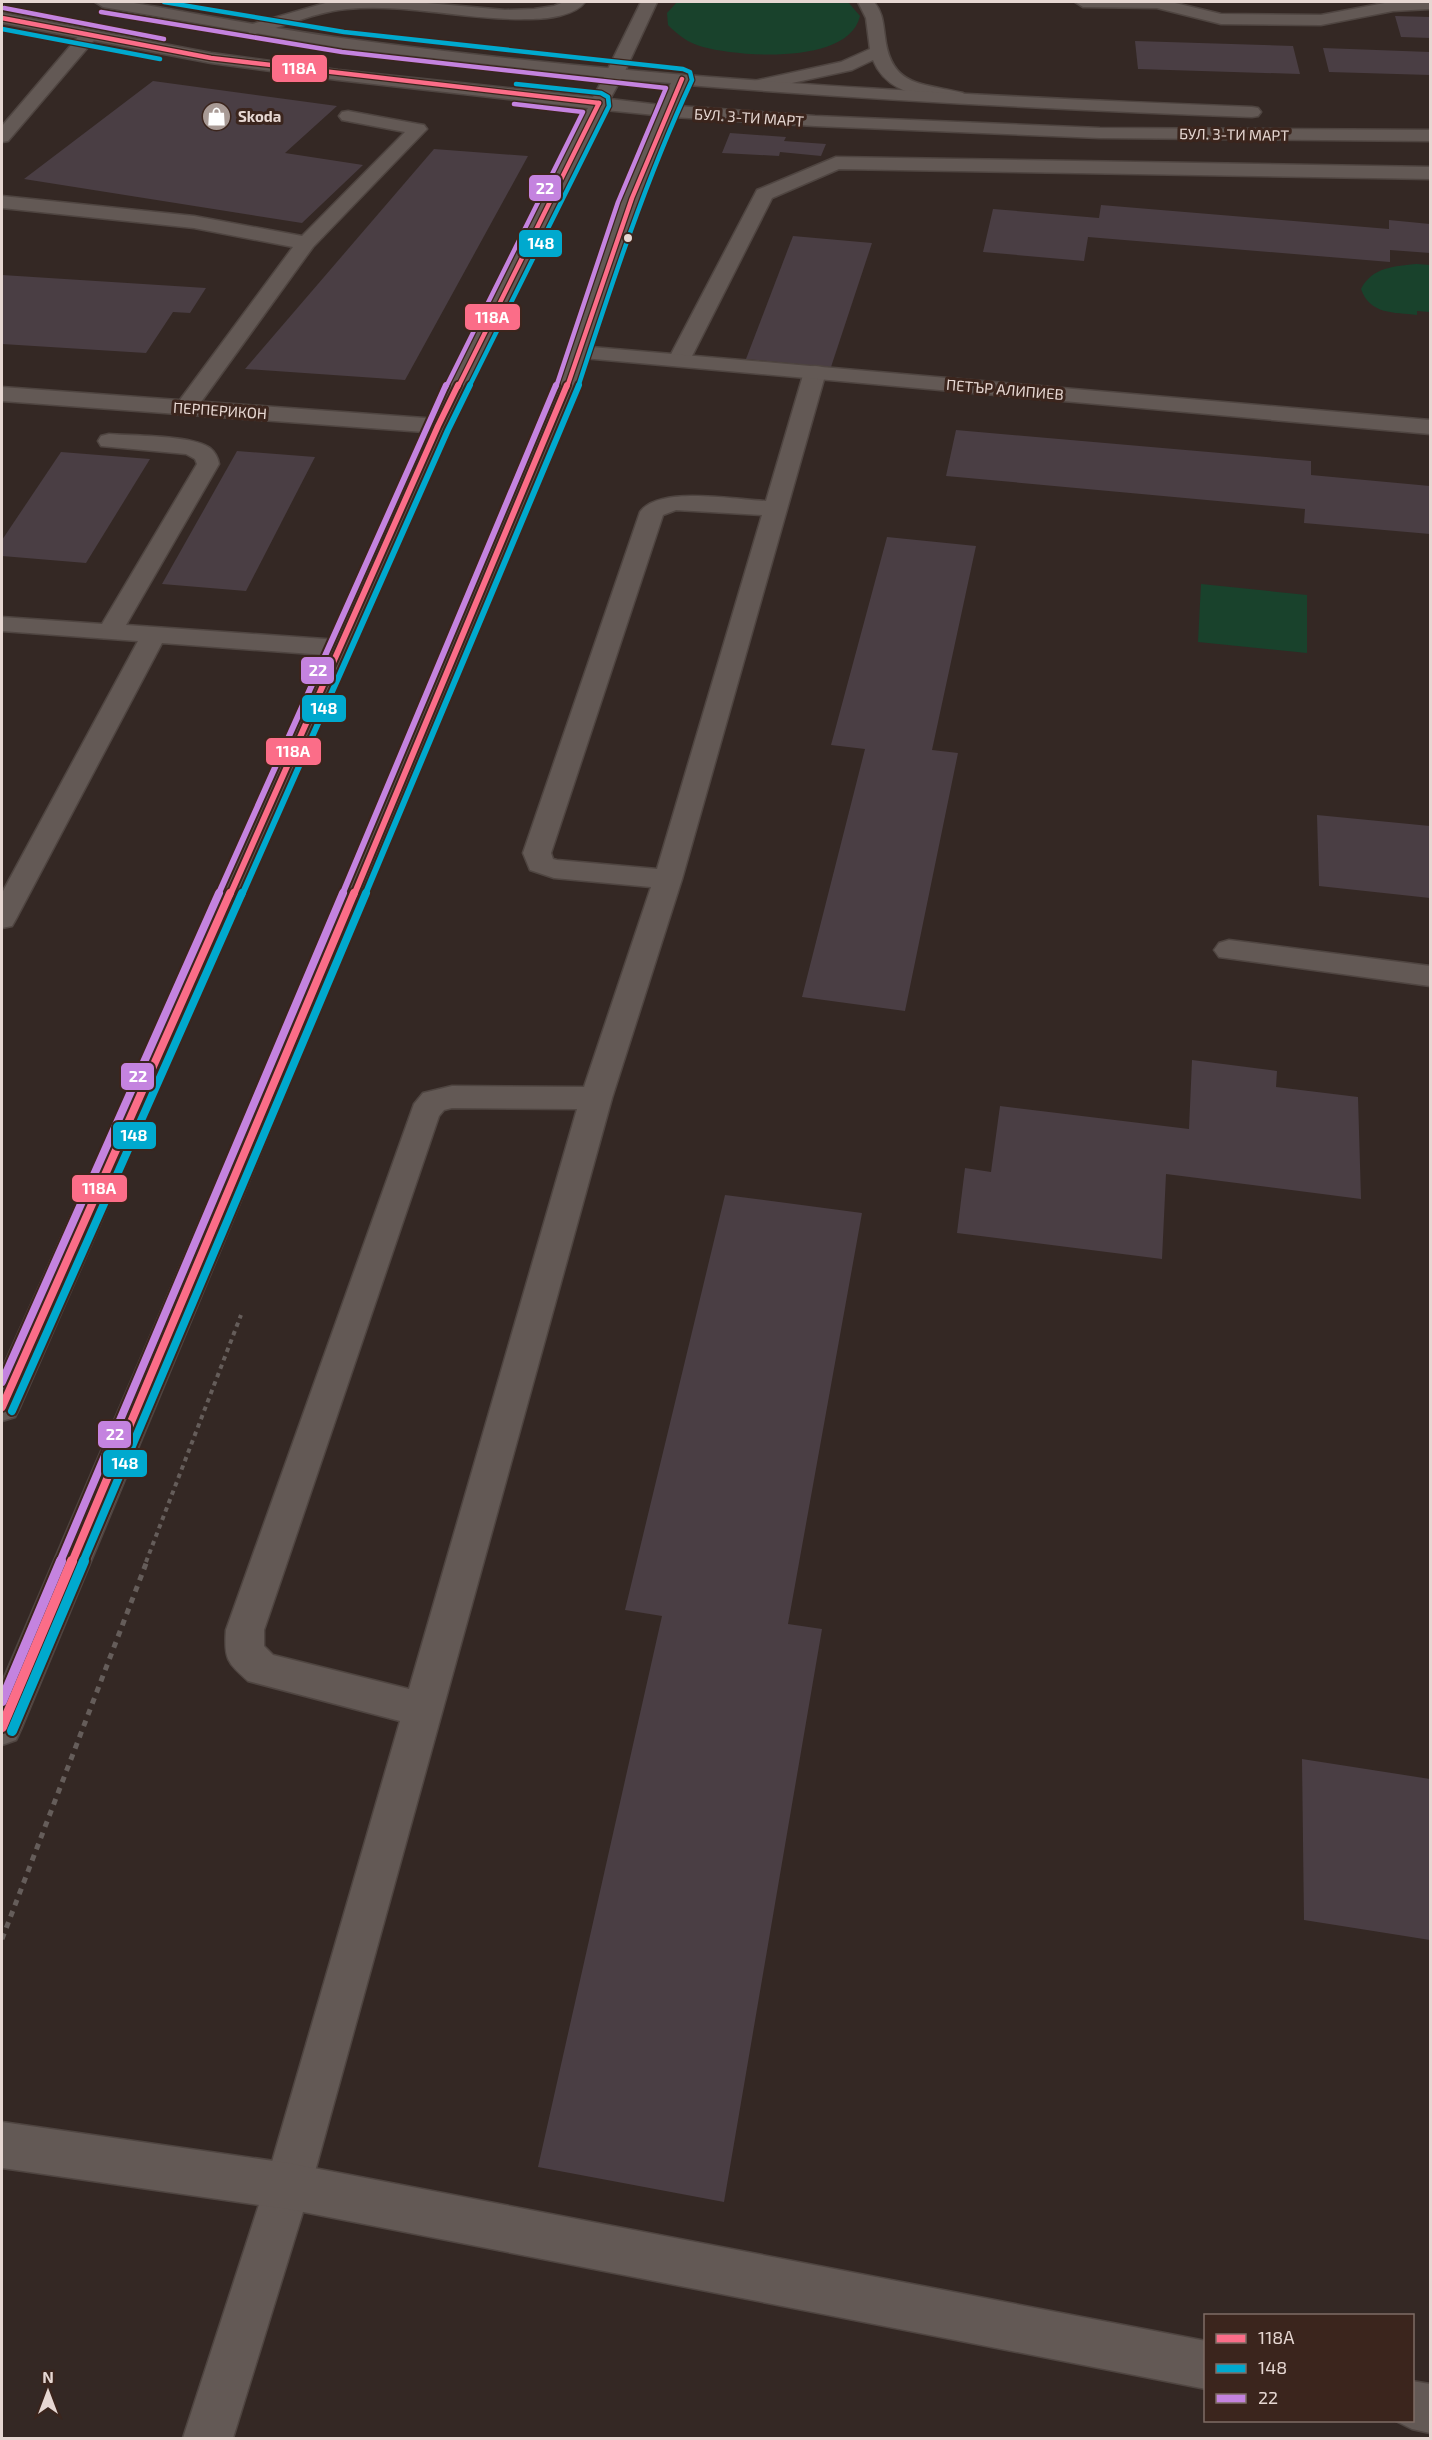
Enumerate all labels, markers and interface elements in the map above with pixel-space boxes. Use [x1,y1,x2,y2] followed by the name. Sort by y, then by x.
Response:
[271,54,328,83] line badge: 118А
[282,58,317,77] text: 118А
[201,100,233,132] shop icon: Skoda
[693,104,805,130] street label: БУЛ. 3-ТИ МАРТ
[238,107,281,125] place label: Skoda
[1179,124,1289,144] street label: БУЛ. 3-ТИ МАРТ
[528,174,562,202] line badge: 22
[536,178,554,197] text: 22
[518,229,563,258] line badge: 148
[622,232,634,244] unlabelled marker
[527,233,555,252] text: 148
[464,303,521,331] line badge: 118А
[475,307,510,326] text: 118А
[945,375,1065,403] street label: ПЕТЪР АЛИПИЕВ
[173,398,267,422] street label: ПЕРПЕРИКОН
[300,656,335,685] line badge: 22
[309,660,327,679] text: 22
[301,694,347,723] line badge: 148
[310,698,338,717] text: 148
[265,737,322,766] line badge: 118А
[276,741,311,760] text: 118А
[120,1062,155,1091] line badge: 22
[129,1066,147,1085] text: 22
[112,1121,157,1150] line badge: 148
[120,1125,148,1144] text: 148
[71,1174,128,1203] line badge: 118А
[82,1178,117,1197] text: 118А
[97,1420,132,1449] line badge: 22
[106,1424,124,1443] text: 22
[102,1449,148,1478] line badge: 148
[111,1453,139,1472] text: 148
[1204,2314,1414,2422] legend
[1258,2326,1295,2348] text: 118А
[1258,2356,1287,2378] text: 148
[18,2362,78,2422] north arrow
[42,2367,54,2386] text: N
[1258,2386,1278,2408] text: 22

